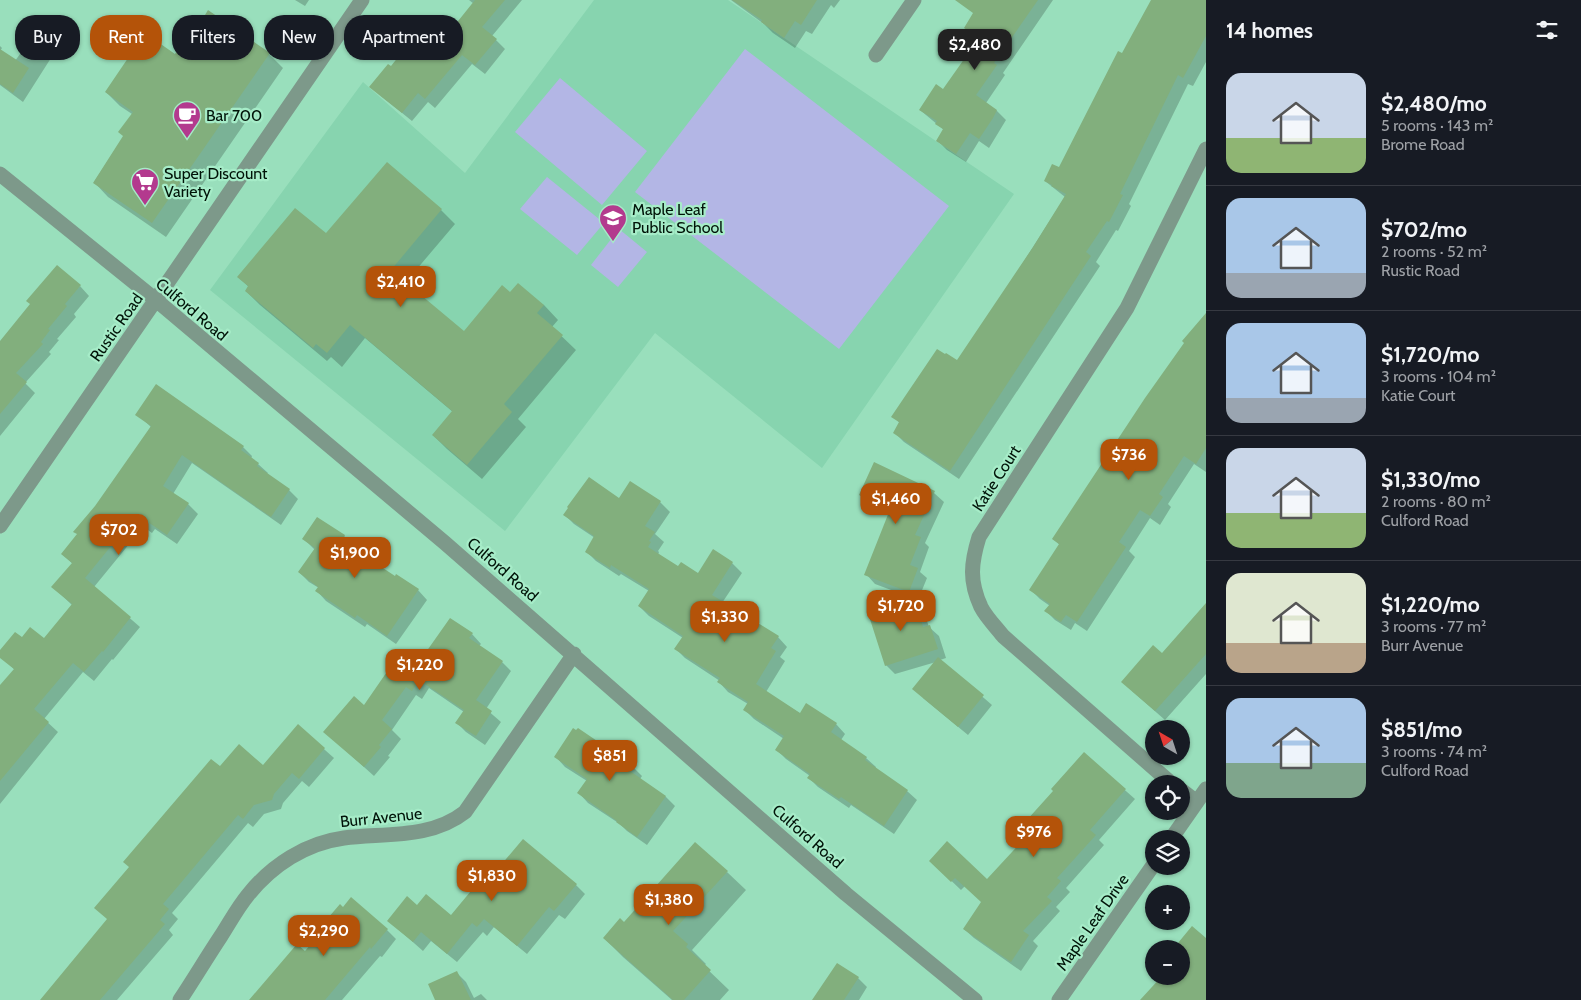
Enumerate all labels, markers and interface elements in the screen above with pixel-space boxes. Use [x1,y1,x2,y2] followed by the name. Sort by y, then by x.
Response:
[15,15,80,60] chip: Buy
[90,15,162,60] chip: Rent
[172,15,254,60] chip: Filters
[264,15,334,60] chip: New
[344,15,463,60] chip: Apartment
[1533,16,1561,44] icon: filters
[1226,18,1313,43] text: 14 homes
[934,28,1016,71] pin: $2,480
[949,35,1001,54] text: $2,480
[1381,91,1487,116] text: $2,480/mo
[1266,93,1326,153] icon: home
[172,100,202,139] cafe icon: Bar 700
[206,106,262,125] place label: Bar 700
[1381,116,1493,135] text: 5 rooms · 143 m²
[1381,135,1465,154] text: Brome Road
[164,164,268,201] place label: Super Discount Variety
[130,167,160,206] supermarket icon: Super Discount Variety
[632,200,723,237] place label: Maple Leaf Public School
[598,203,628,242] school or university icon: Maple Leaf Public School
[1381,217,1467,242] text: $702/mo
[1266,218,1326,278] icon: home
[1381,242,1487,261] text: 2 rooms · 52 m²
[1381,261,1460,280] text: Rustic Road
[360,266,442,308] pin: $2,410
[377,272,425,291] text: $2,410
[152,274,231,345] street label: Culford Road
[86,290,147,365] street label: Rustic Road
[1381,342,1479,367] text: $1,720/mo
[1266,343,1326,403] icon: home
[1381,367,1496,386] text: 3 rooms · 104 m²
[1381,386,1455,405] text: Katie Court
[1099,438,1159,481] pin: $736
[968,441,1025,515] street label: Katie Court
[1111,445,1147,464] text: $736
[1381,467,1480,492] text: $1,330/mo
[1266,468,1326,528] icon: home
[855,482,937,525] pin: $1,460
[871,489,921,508] text: $1,460
[1381,492,1491,511] text: 2 rooms · 80 m²
[1381,511,1469,530] text: Culford Road
[89,514,149,556] pin: $702
[100,520,138,539] text: $702
[463,533,542,605] street label: Culford Road
[314,536,396,579] pin: $1,900
[330,543,380,562] text: $1,900
[860,590,942,632] pin: $1,720
[1381,592,1480,617] text: $1,220/mo
[1266,593,1326,653] icon: home
[878,596,924,615] text: $1,720
[684,600,766,643] pin: $1,330
[701,607,749,626] text: $1,330
[1381,617,1486,636] text: 3 rooms · 77 m²
[1381,636,1463,655] text: Burr Avenue
[379,648,461,691] pin: $1,220
[396,655,444,674] text: $1,220
[1381,717,1462,742] text: $851/mo
[1266,718,1326,778] icon: home
[1145,720,1190,765] north arrow
[1145,720,1190,985] map controls
[580,740,640,782] pin: $851
[1381,742,1487,761] text: 3 rooms · 74 m²
[593,746,627,765] text: $851
[1381,761,1469,780] text: Culford Road
[1145,775,1190,820] button: locate
[768,800,847,872] street label: Culford Road
[339,804,423,831] street label: Burr Avenue
[1004,816,1064,858] pin: $976
[1016,822,1052,841] text: $976
[1145,830,1190,875] button: layers
[451,860,533,902] pin: $1,830
[468,866,516,885] text: $1,830
[1052,870,1133,974] street label: Maple Leaf Drive
[628,884,710,926] pin: $1,380
[1145,885,1190,930] button: +
[645,890,693,909] text: $1,380
[283,914,365,957] pin: $2,290
[299,921,349,940] text: $2,290
[1145,940,1190,985] button: −

